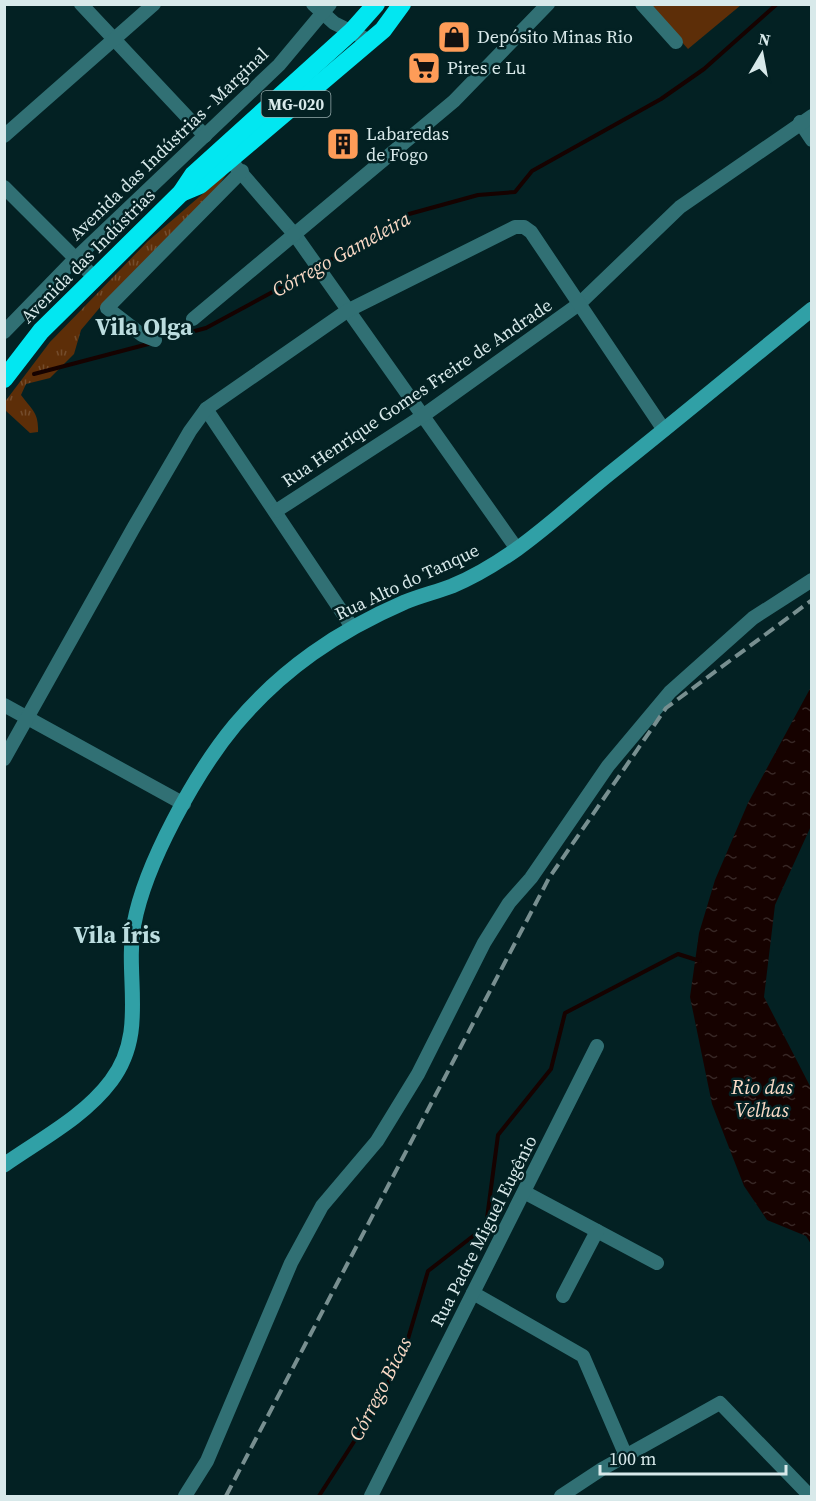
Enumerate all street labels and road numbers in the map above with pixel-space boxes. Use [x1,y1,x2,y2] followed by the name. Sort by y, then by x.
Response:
[64,42,274,246] street label: Avenida das Indústrias - Marginal
[262,91,330,117] road number: MG-020
[15,183,161,329] street label: Avenida das Indústrias
[277,292,557,493] street label: Rua Henrique Gomes Freire de Andrade
[331,537,483,626] street label: Rua Alto do Tanque
[424,1131,543,1331] street label: Rua Padre Miguel Eugênio

